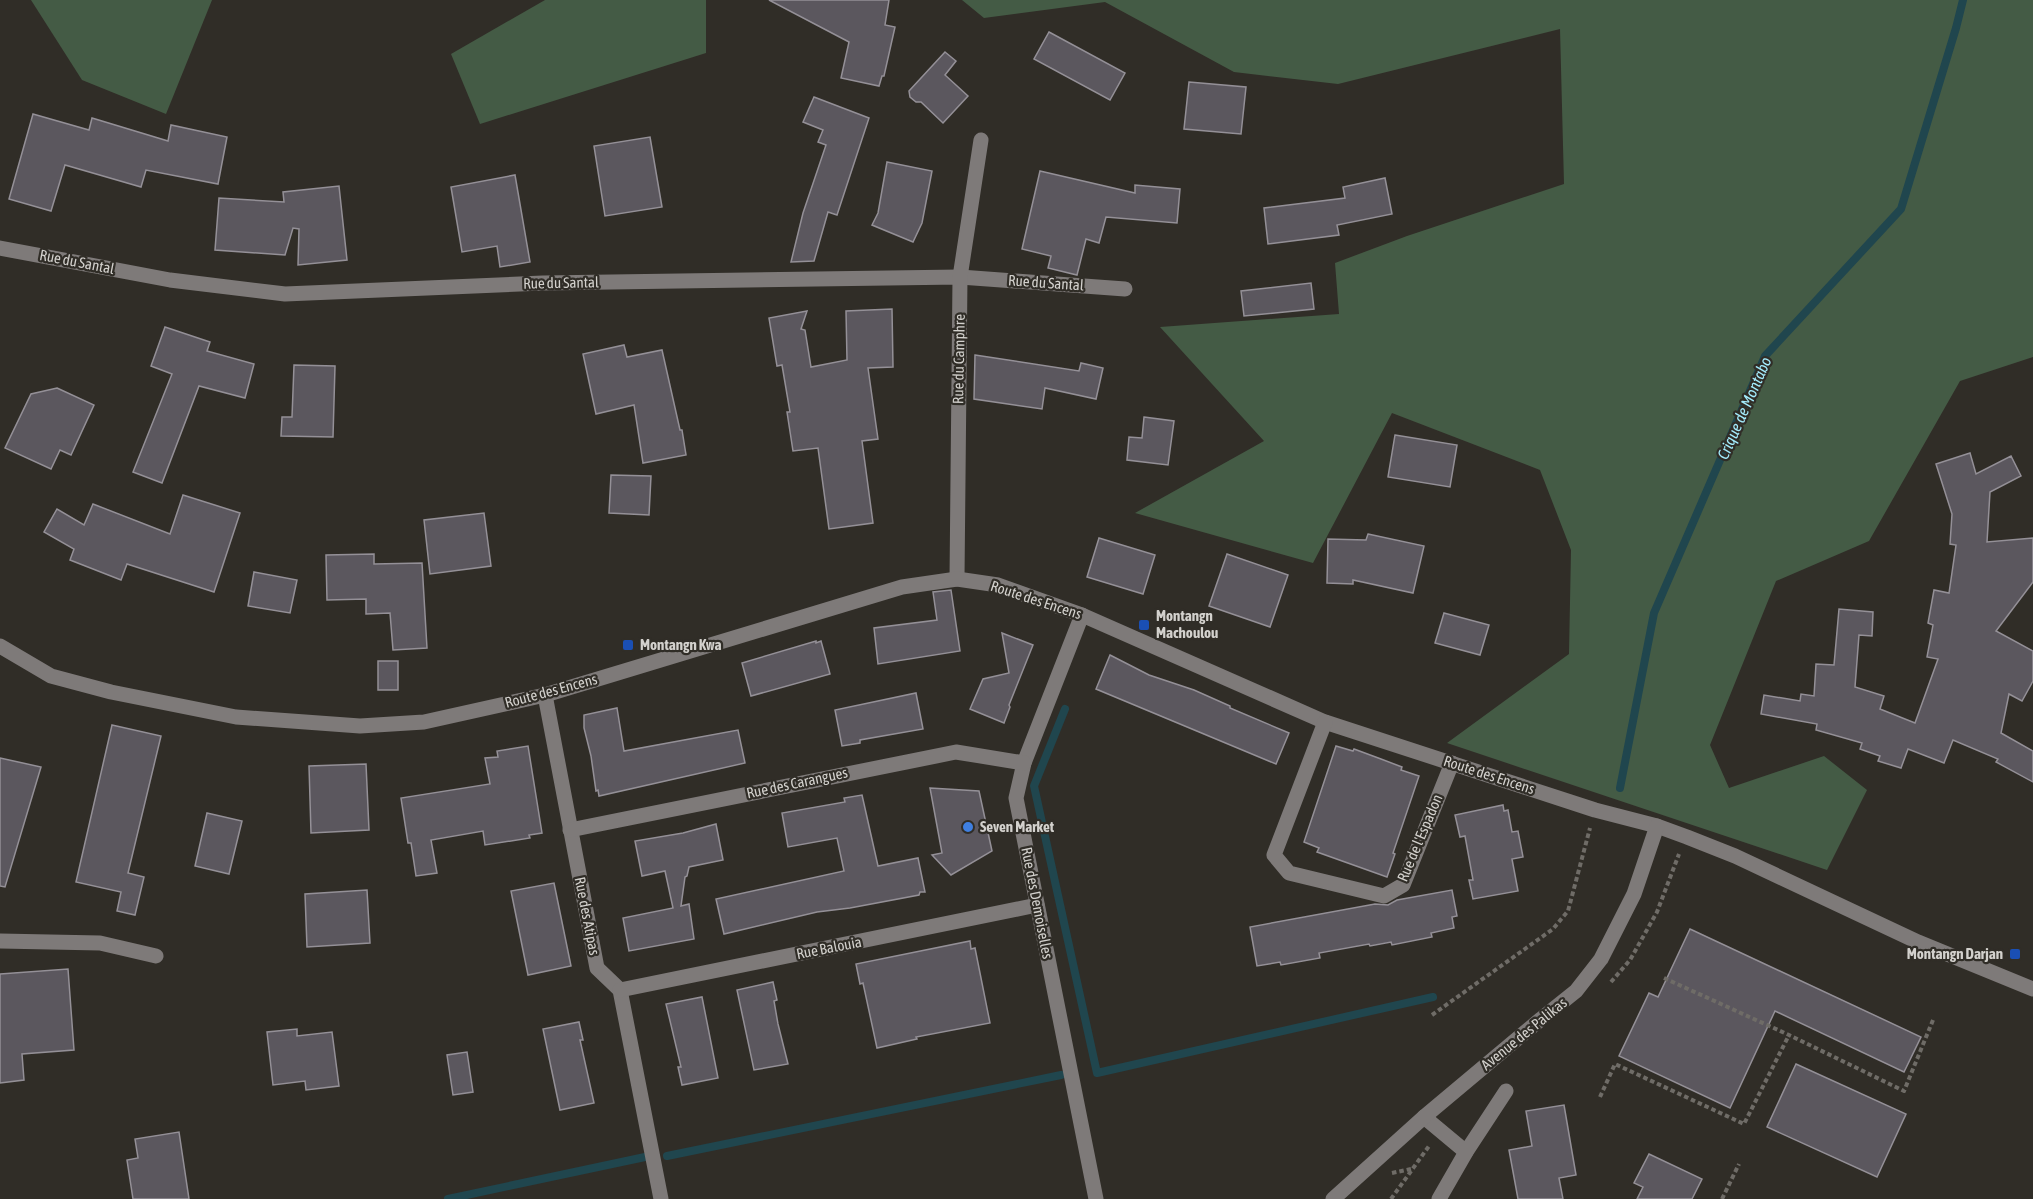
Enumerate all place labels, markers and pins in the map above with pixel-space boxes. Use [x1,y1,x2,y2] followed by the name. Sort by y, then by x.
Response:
[1156,607,1218,641] place label: Montangn Machoulou
[1137,618,1151,632] marker: Montangn Machoulou
[640,636,721,653] place label: Montangn Kwa
[621,638,635,652] marker: Montangn Kwa
[980,818,1055,835] place label: Seven Market
[961,820,975,834] marker: Seven Market
[1907,945,2003,962] place label: Montangn Darjan
[2008,947,2022,961] marker: Montangn Darjan

